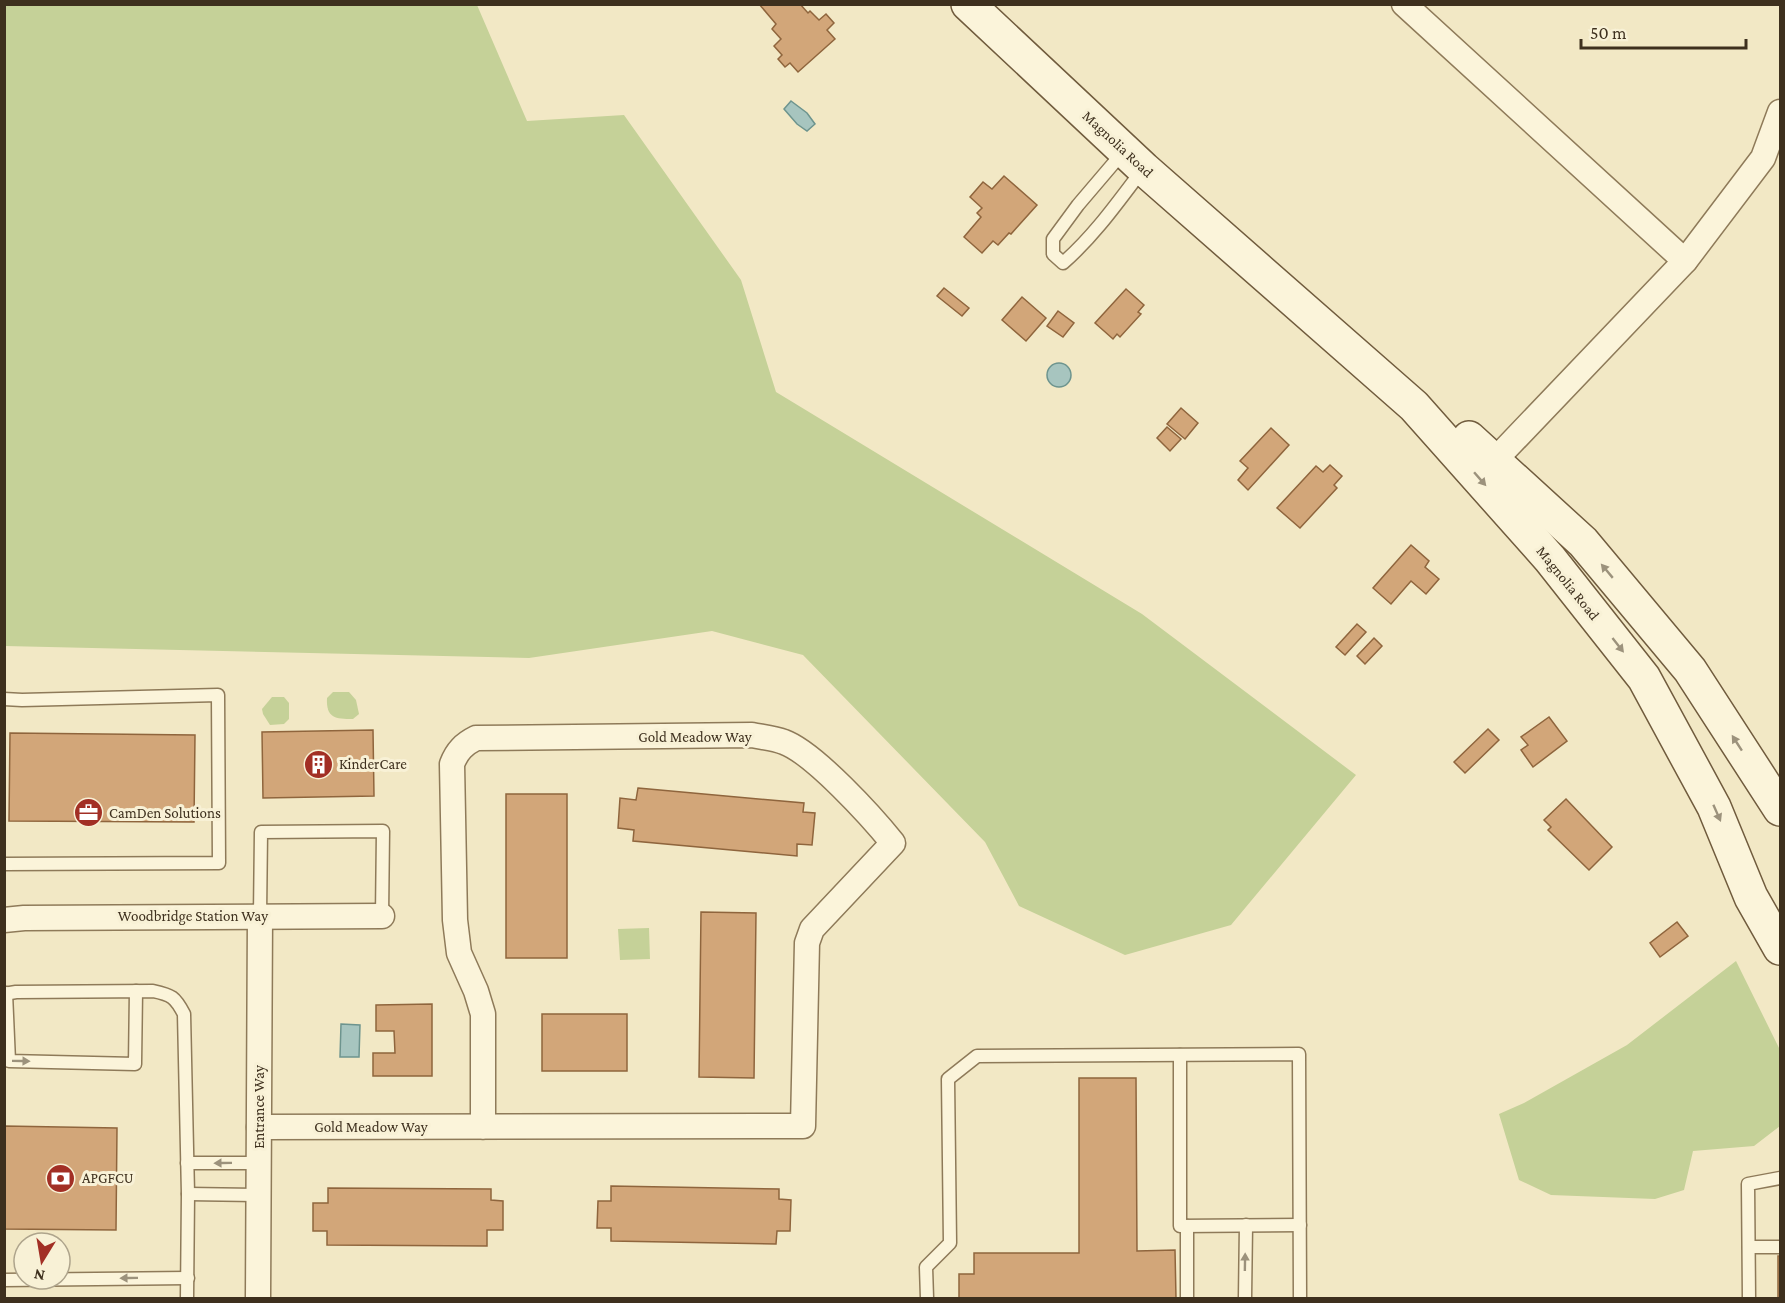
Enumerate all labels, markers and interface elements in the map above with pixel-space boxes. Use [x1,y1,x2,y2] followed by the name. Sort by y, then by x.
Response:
[1581,12,1746,50] scale bar
[1590,23,1627,43] text: 50 m
[1079,107,1157,181] street label: Magnolia Road
[1473,471,1486,486] one-way arrow
[1533,543,1603,624] street label: Magnolia Road
[1601,564,1614,579] one-way arrow
[1612,638,1624,653] one-way arrow
[638,729,752,746] street label: Gold Meadow Way
[1732,735,1743,751] one-way arrow
[302,748,334,780] building icon: KinderCare
[339,756,407,772] place label: KinderCare
[72,797,104,829] office icon: CamDen Solutions
[109,805,221,821] place label: CamDen Solutions
[1712,805,1721,822] one-way arrow
[118,908,268,925] street label: Woodbridge Station Way
[11,1057,30,1066] one-way arrow
[251,1065,268,1149] street label: Entrance Way
[314,1119,428,1136] street label: Gold Meadow Way
[213,1158,232,1168] one-way arrow
[45,1162,77,1194] bank icon: APGFCU
[82,1170,134,1186] place label: APGFCU
[12,1231,72,1291] north arrow
[1241,1252,1250,1271] one-way arrow
[32,1266,46,1285] text: N
[120,1274,139,1283] one-way arrow

